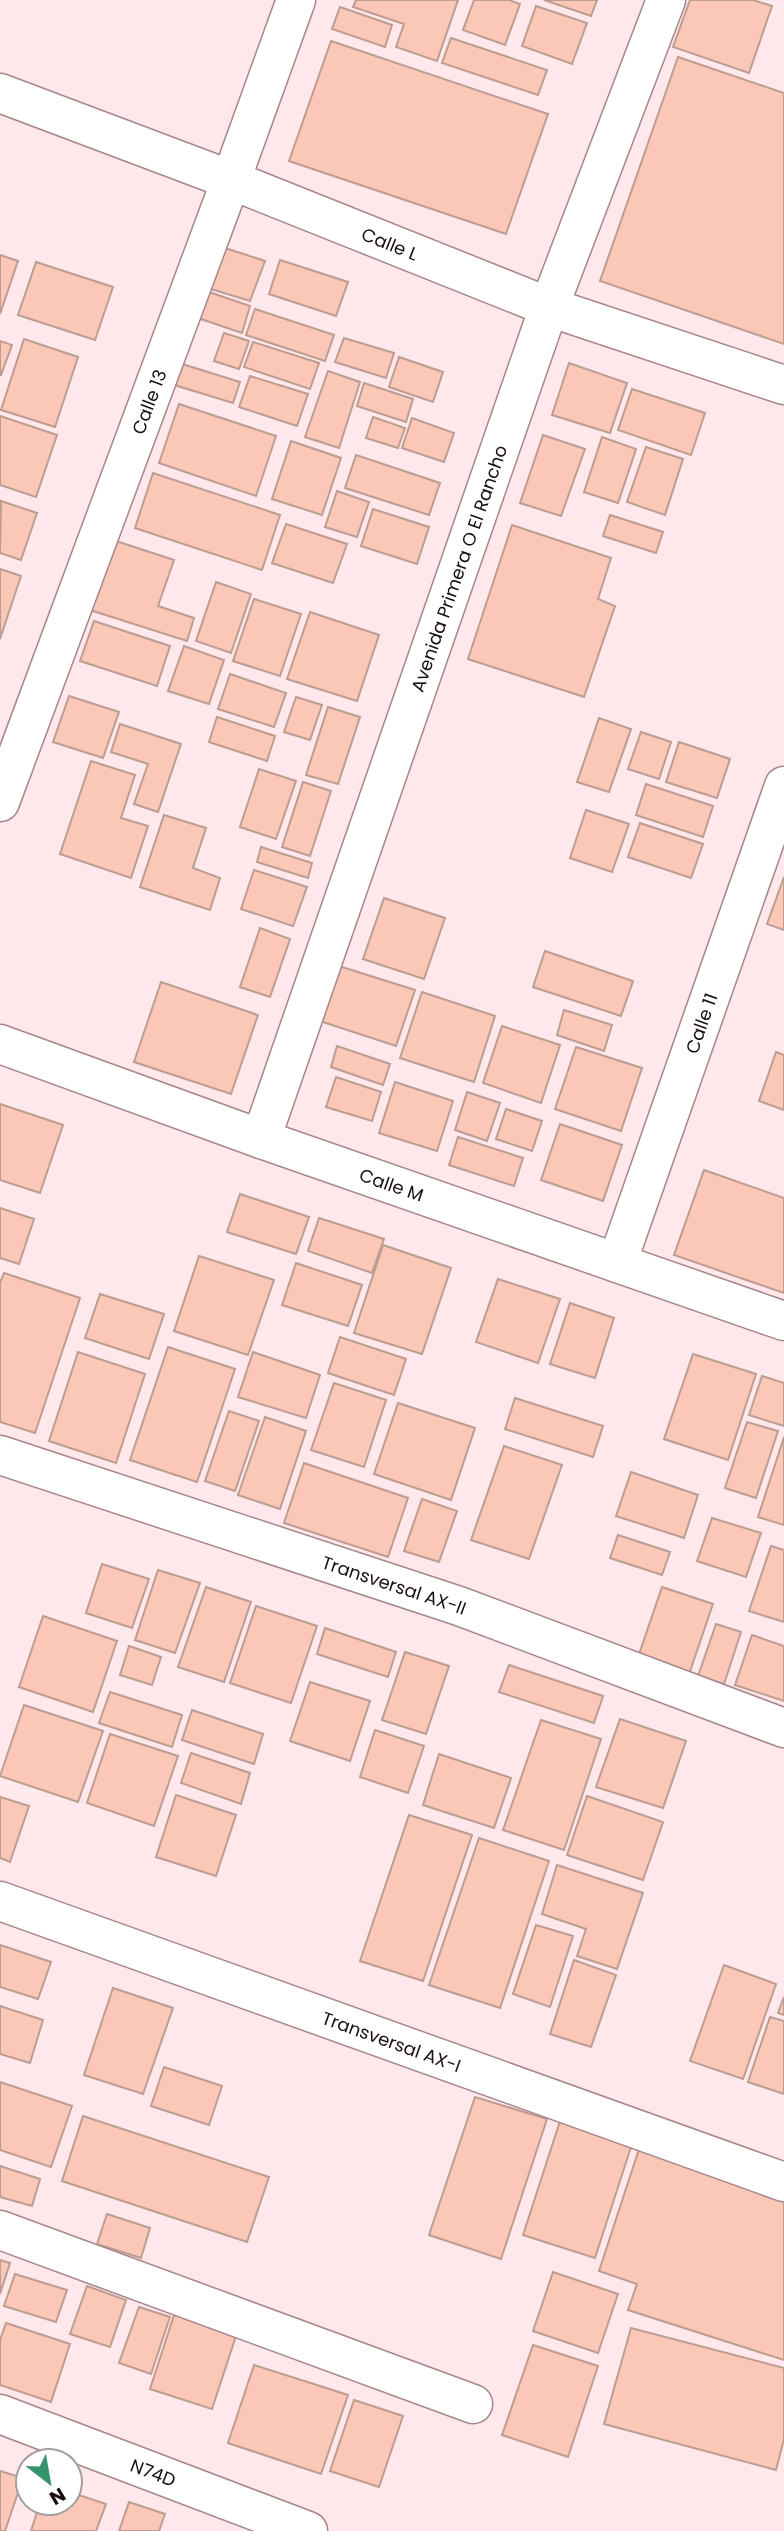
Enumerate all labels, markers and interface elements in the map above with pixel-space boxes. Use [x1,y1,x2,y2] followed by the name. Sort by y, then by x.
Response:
[358,221,422,266] street label: Calle L
[125,366,172,438] street label: Calle 13
[404,441,513,695] street label: Avenida Primera O El Rancho
[679,990,723,1057] street label: Calle 11
[356,1162,427,1207] street label: Calle M
[319,1549,470,1620] street label: Transversal AX-II
[319,2005,465,2078] street label: Transversal AX-I
[14,2447,84,2517] north arrow
[127,2452,180,2492] street label: N74D
[44,2481,71,2511] text: N

